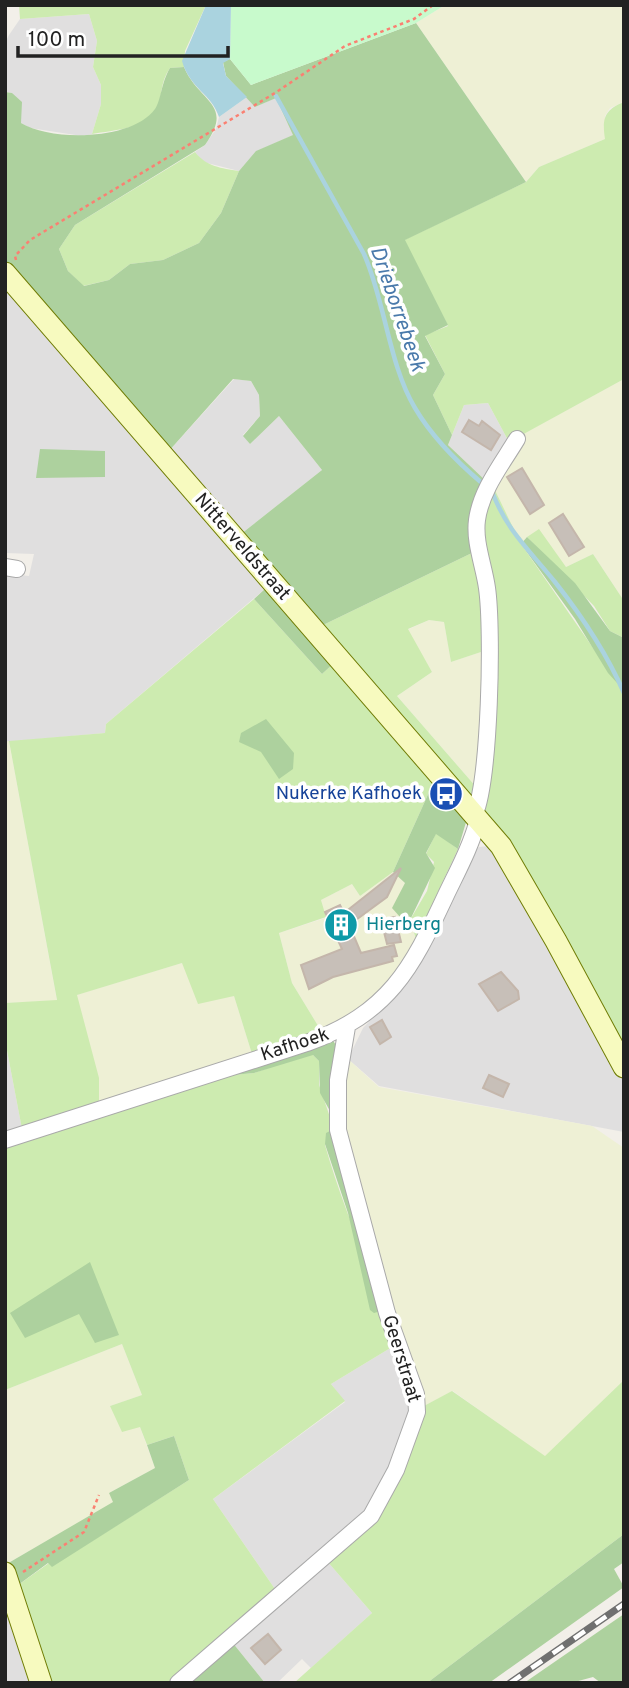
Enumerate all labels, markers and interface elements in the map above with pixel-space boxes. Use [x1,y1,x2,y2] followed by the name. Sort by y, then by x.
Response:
[18,14,228,58] scale bar
[28,27,85,54] text: 100 m
[363,243,431,375] water label: Drieborrebeek
[189,488,295,606] street label: Nitterveldstraat
[427,775,465,813] bus stop icon: Nukerke Kafhoek
[276,782,422,806] place label: Nukerke Kafhoek
[322,906,360,944] building icon: Hierberg
[366,913,441,937] place label: Hierberg
[258,1023,332,1067] street label: Kafhoek
[376,1312,426,1406] street label: Geerstraat

